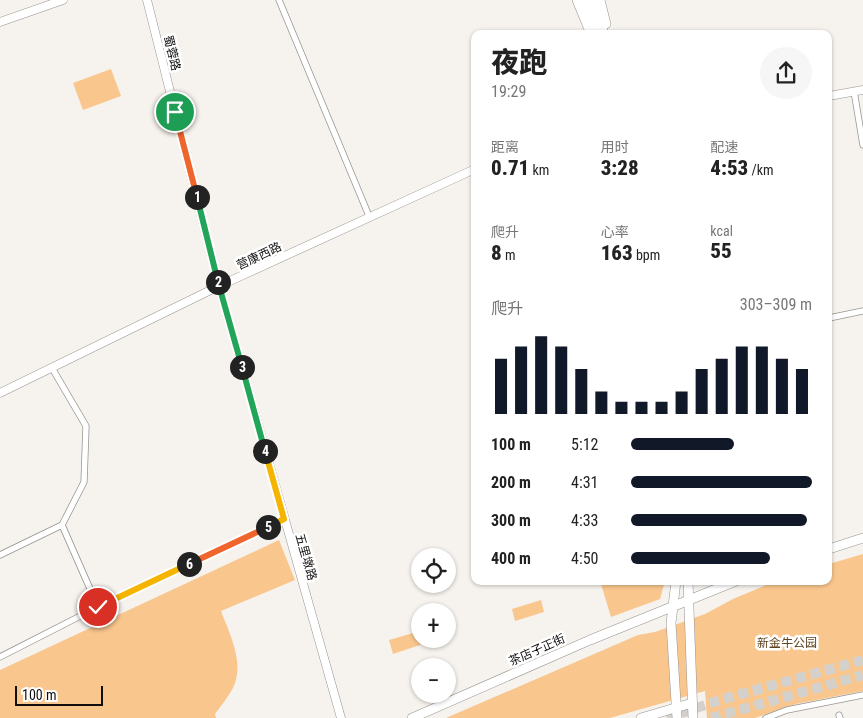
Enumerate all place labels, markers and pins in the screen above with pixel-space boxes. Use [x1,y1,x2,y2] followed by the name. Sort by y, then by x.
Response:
[154,91,196,133] pin
[184,184,210,210] pin: 1
[206,270,230,294] pin: 2
[230,354,254,380] pin: 3
[252,438,278,464] pin: 4
[256,514,280,540] pin: 5
[176,552,202,576] pin: 6
[77,586,119,628] pin

